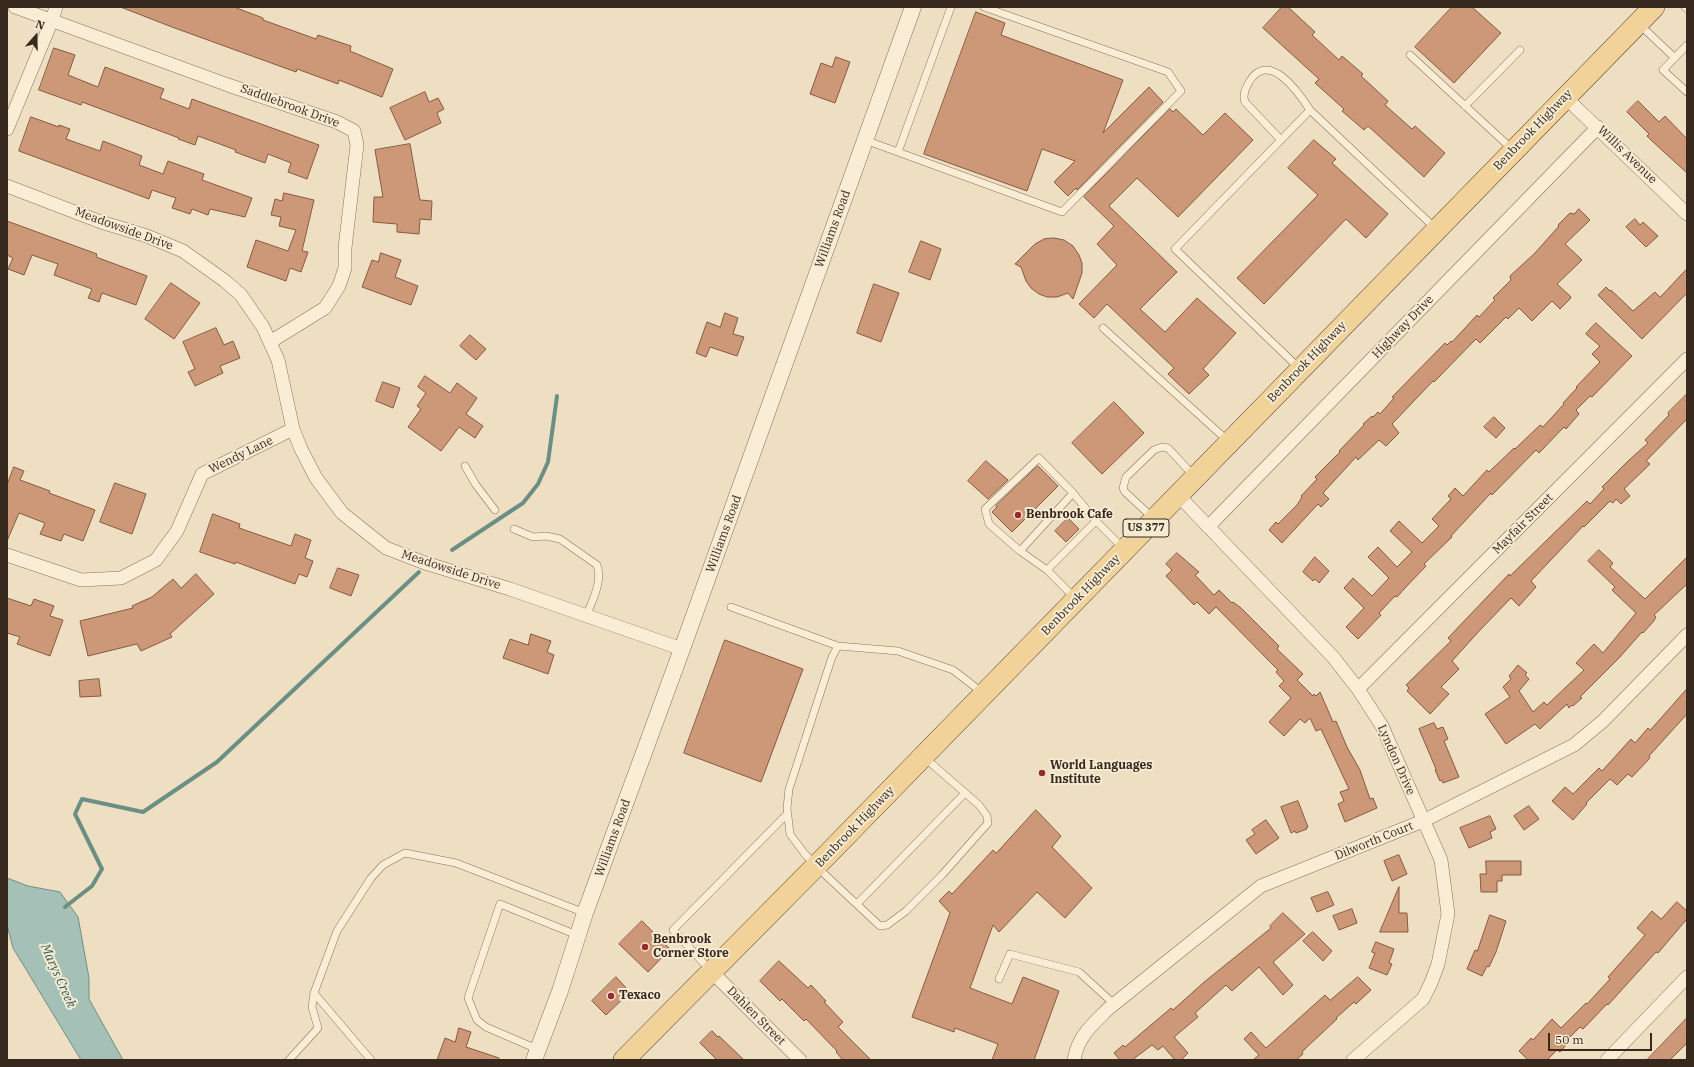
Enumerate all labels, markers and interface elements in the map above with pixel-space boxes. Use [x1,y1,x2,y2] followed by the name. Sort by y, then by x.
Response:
[16,16,56,56] north arrow
[34,17,47,33] text: N
[238,81,342,131] street label: Saddlebrook Drive
[1491,86,1575,174] street label: Benbrook Highway
[1594,123,1660,187] street label: Willis Avenue
[812,188,854,270] street label: Williams Road
[73,205,175,253] street label: Meadowside Drive
[1369,292,1437,362] street label: Highway Drive
[1265,318,1349,406] street label: Benbrook Highway
[207,433,275,477] street label: Wendy Lane
[1490,491,1556,557] street label: Mayfair Street
[703,493,745,575] street label: Williams Road
[1026,508,1113,522] place label: Benbrook Cafe
[1013,510,1023,520] marker: Benbrook Cafe
[1123,519,1169,537] road number: US 377
[400,547,502,593] street label: Meadowside Drive
[1039,551,1123,639] street label: Benbrook Highway
[1374,723,1418,797] street label: Lyndon Drive
[1050,759,1152,787] place label: World Languages Institute
[1037,768,1047,778] marker: World Languages Institute
[813,783,897,871] street label: Benbrook Highway
[592,797,634,879] street label: Williams Road
[1333,819,1415,863] street label: Dilworth Court
[653,933,729,961] place label: Benbrook Corner Store
[37,942,79,1010] water label: Marys Creek
[640,942,650,952] marker: Benbrook Corner Store
[724,984,788,1048] street label: Dahlen Street
[619,989,661,1003] place label: Texaco
[606,991,616,1001] marker: Texaco
[1550,1025,1654,1051] scale bar
[1555,1032,1584,1047] text: 50 m

